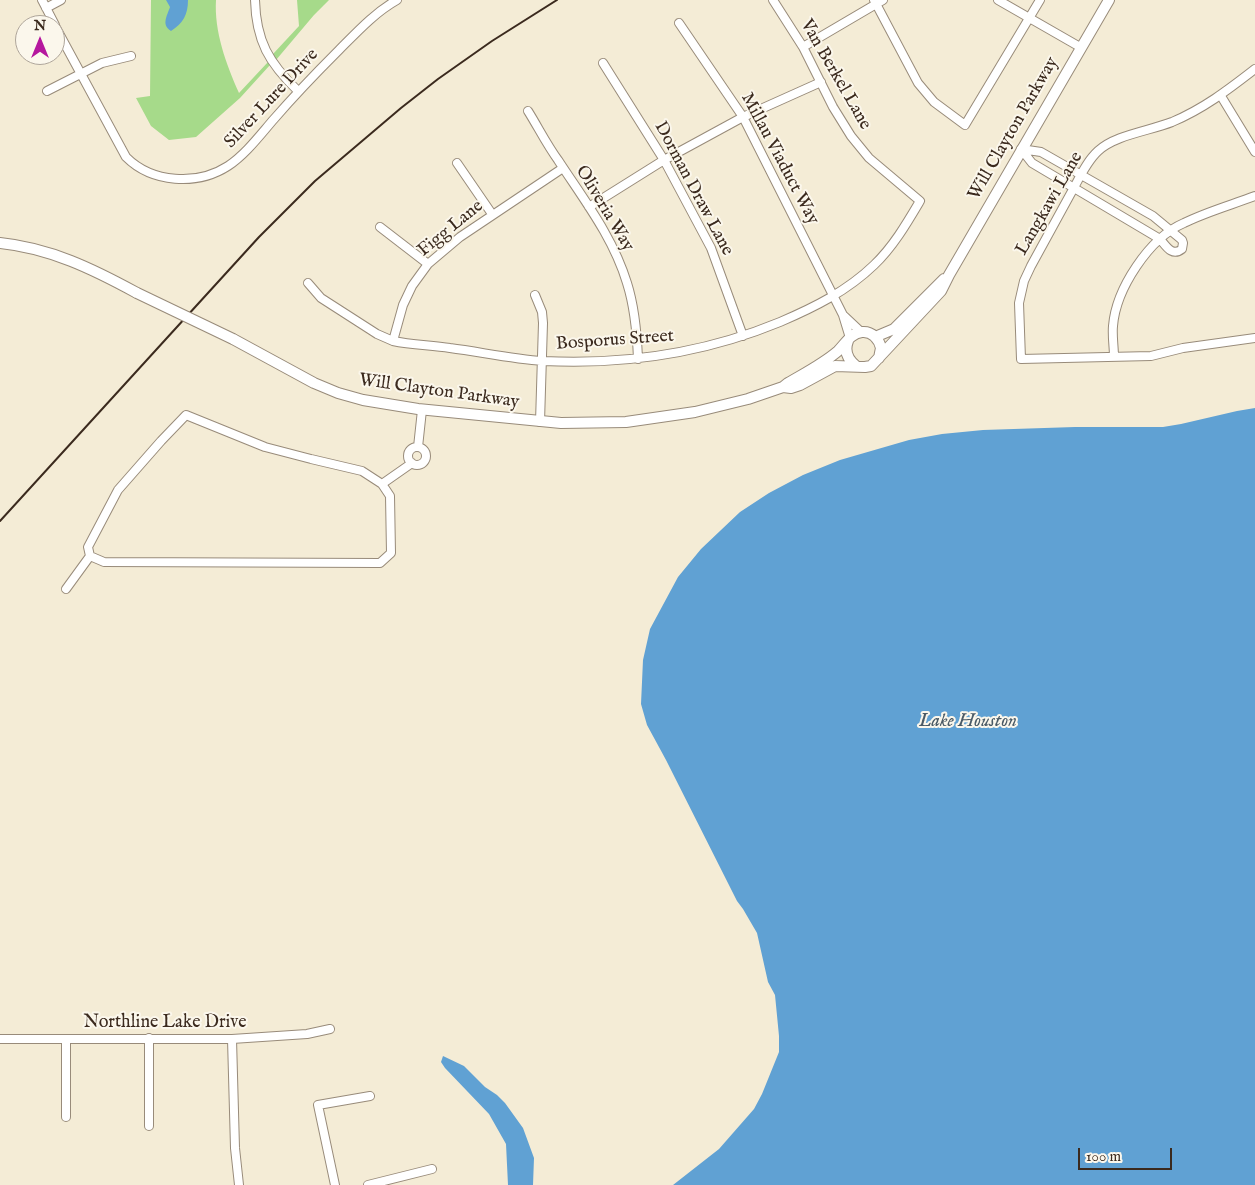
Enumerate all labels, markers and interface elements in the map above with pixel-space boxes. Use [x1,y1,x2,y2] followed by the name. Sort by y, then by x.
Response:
[15,15,65,65] north arrow
[795,16,875,134] street label: Van Berkel Lane
[34,17,46,35] text: N
[220,45,324,153] street label: Silver Lure Drive
[964,54,1064,204] street label: Will Clayton Parkway
[735,89,823,229] street label: Millau Viaduct Way
[649,118,737,260] street label: Dorman Draw Lane
[1012,148,1088,260] street label: Langkawi Lane
[570,162,638,256] street label: Oliveria Way
[414,196,488,262] street label: Figg Lane
[555,326,675,356] street label: Bosporus Street
[357,370,521,414] street label: Will Clayton Parkway
[919,711,1017,733] water label: Lake Houston
[84,1012,246,1034] street label: Northline Lake Drive
[1080,1138,1174,1170] scale bar
[1086,1147,1121,1166] text: 100 m

